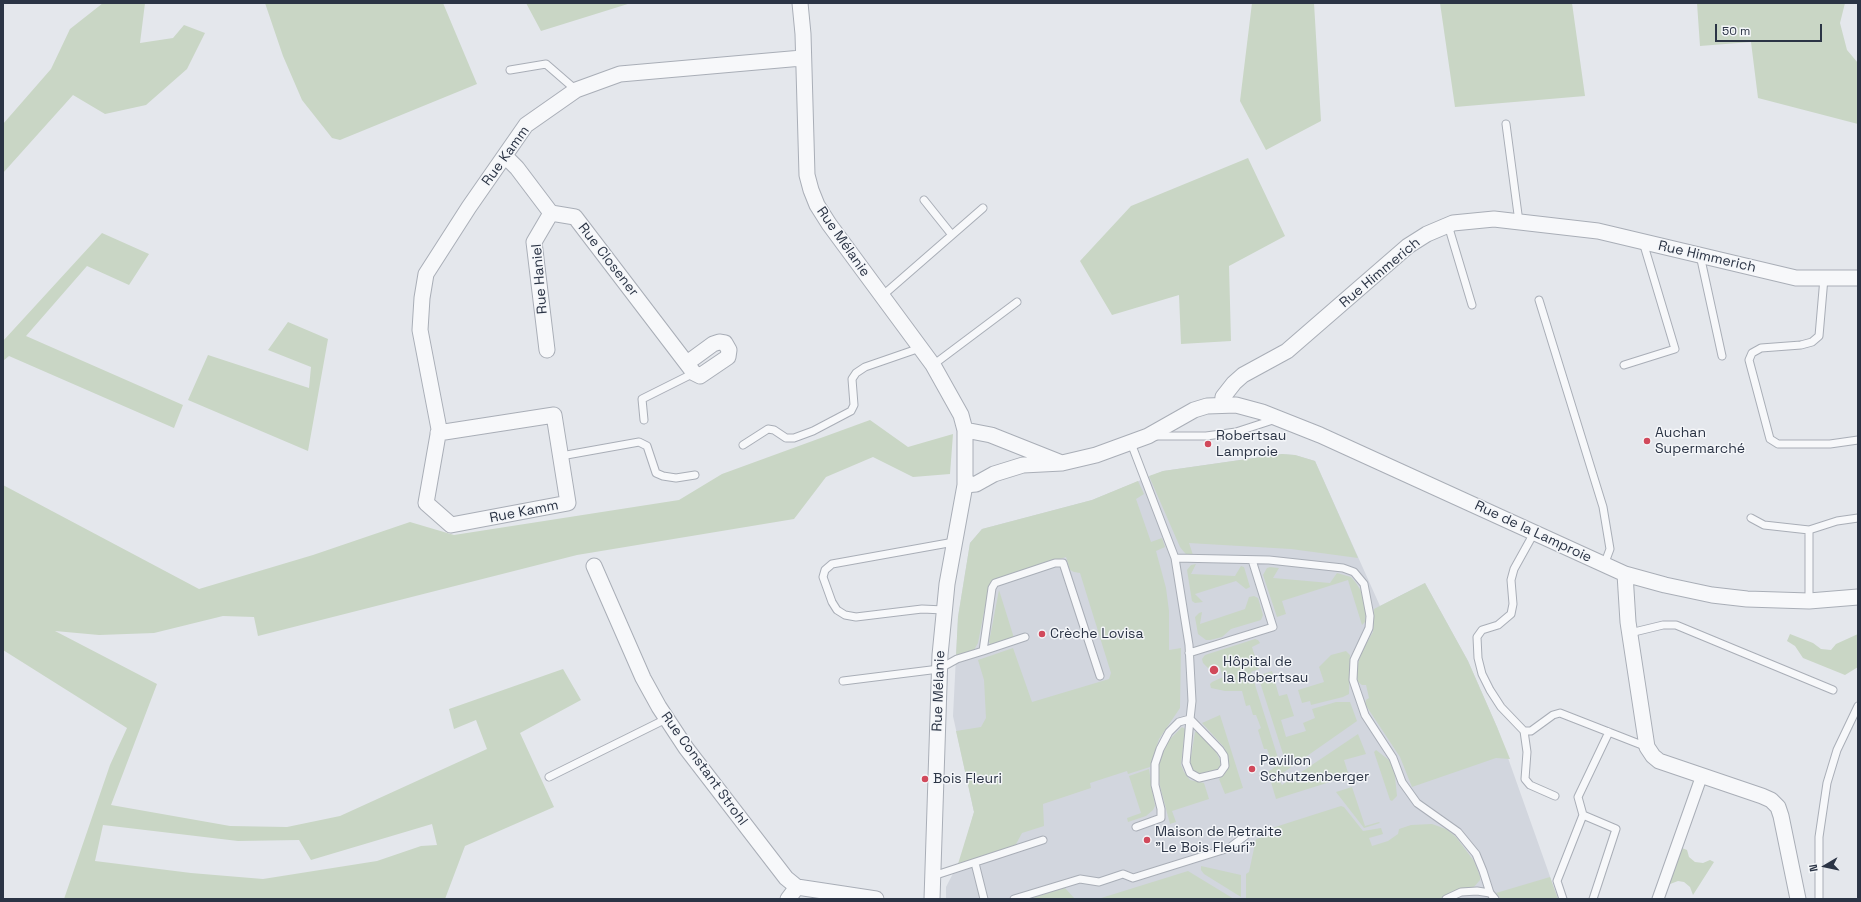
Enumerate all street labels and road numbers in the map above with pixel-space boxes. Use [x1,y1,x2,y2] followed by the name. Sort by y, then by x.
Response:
[479,123,533,189] street label: Rue Kamm
[813,204,873,280] street label: Rue Mélanie
[574,220,642,300] street label: Rue Closener
[1336,234,1424,312] street label: Rue Himmerich
[1656,238,1758,276] street label: Rue Himmerich
[529,243,551,315] street label: Rue Haniel
[488,497,560,527] street label: Rue Kamm
[1472,497,1594,567] street label: Rue de la Lamproie
[929,650,949,732] street label: Rue Mélanie
[657,709,751,829] street label: Rue Constant Strohl

